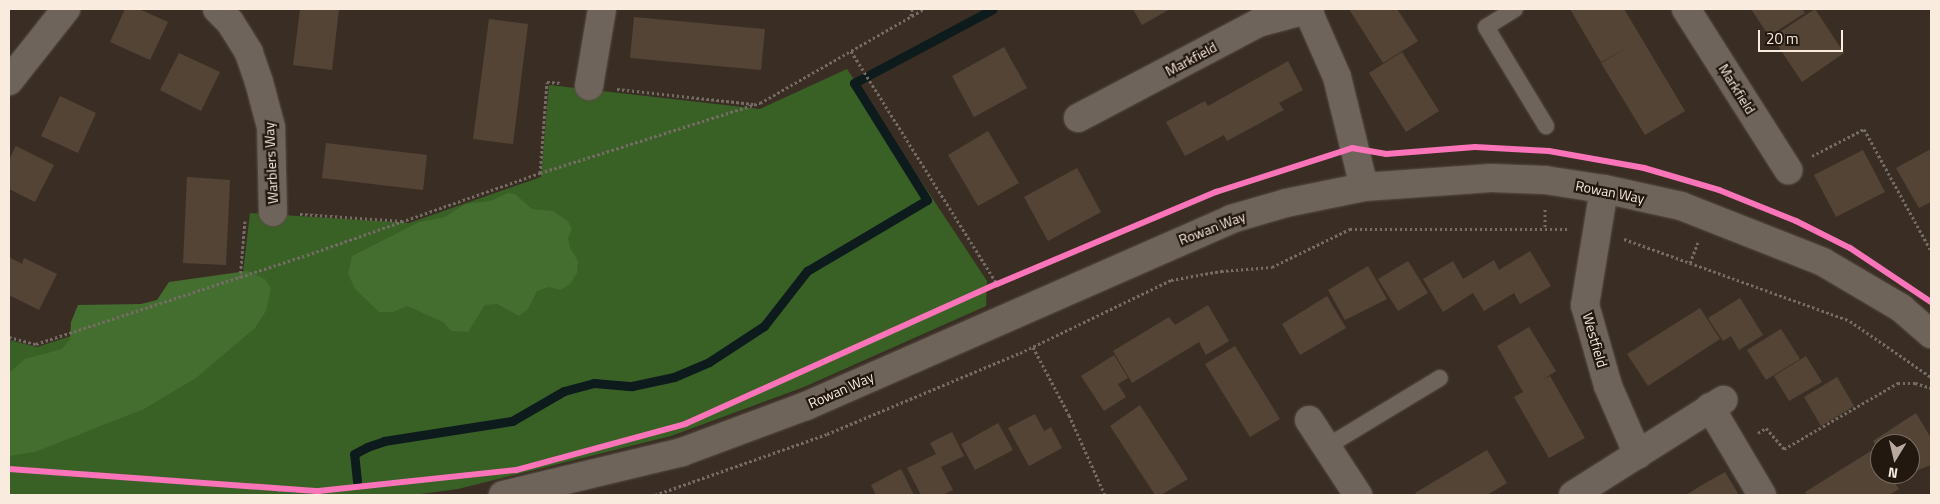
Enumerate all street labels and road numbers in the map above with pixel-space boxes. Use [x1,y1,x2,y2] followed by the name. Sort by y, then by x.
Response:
[1162,39,1220,79] street label: Markfield
[1715,61,1759,117] street label: Markfield
[260,122,282,204] street label: Warblers Way
[1574,177,1646,207] street label: Rowan Way
[1176,208,1248,248] street label: Rowan Way
[1579,311,1611,369] street label: Westfield
[806,368,876,412] street label: Rowan Way

